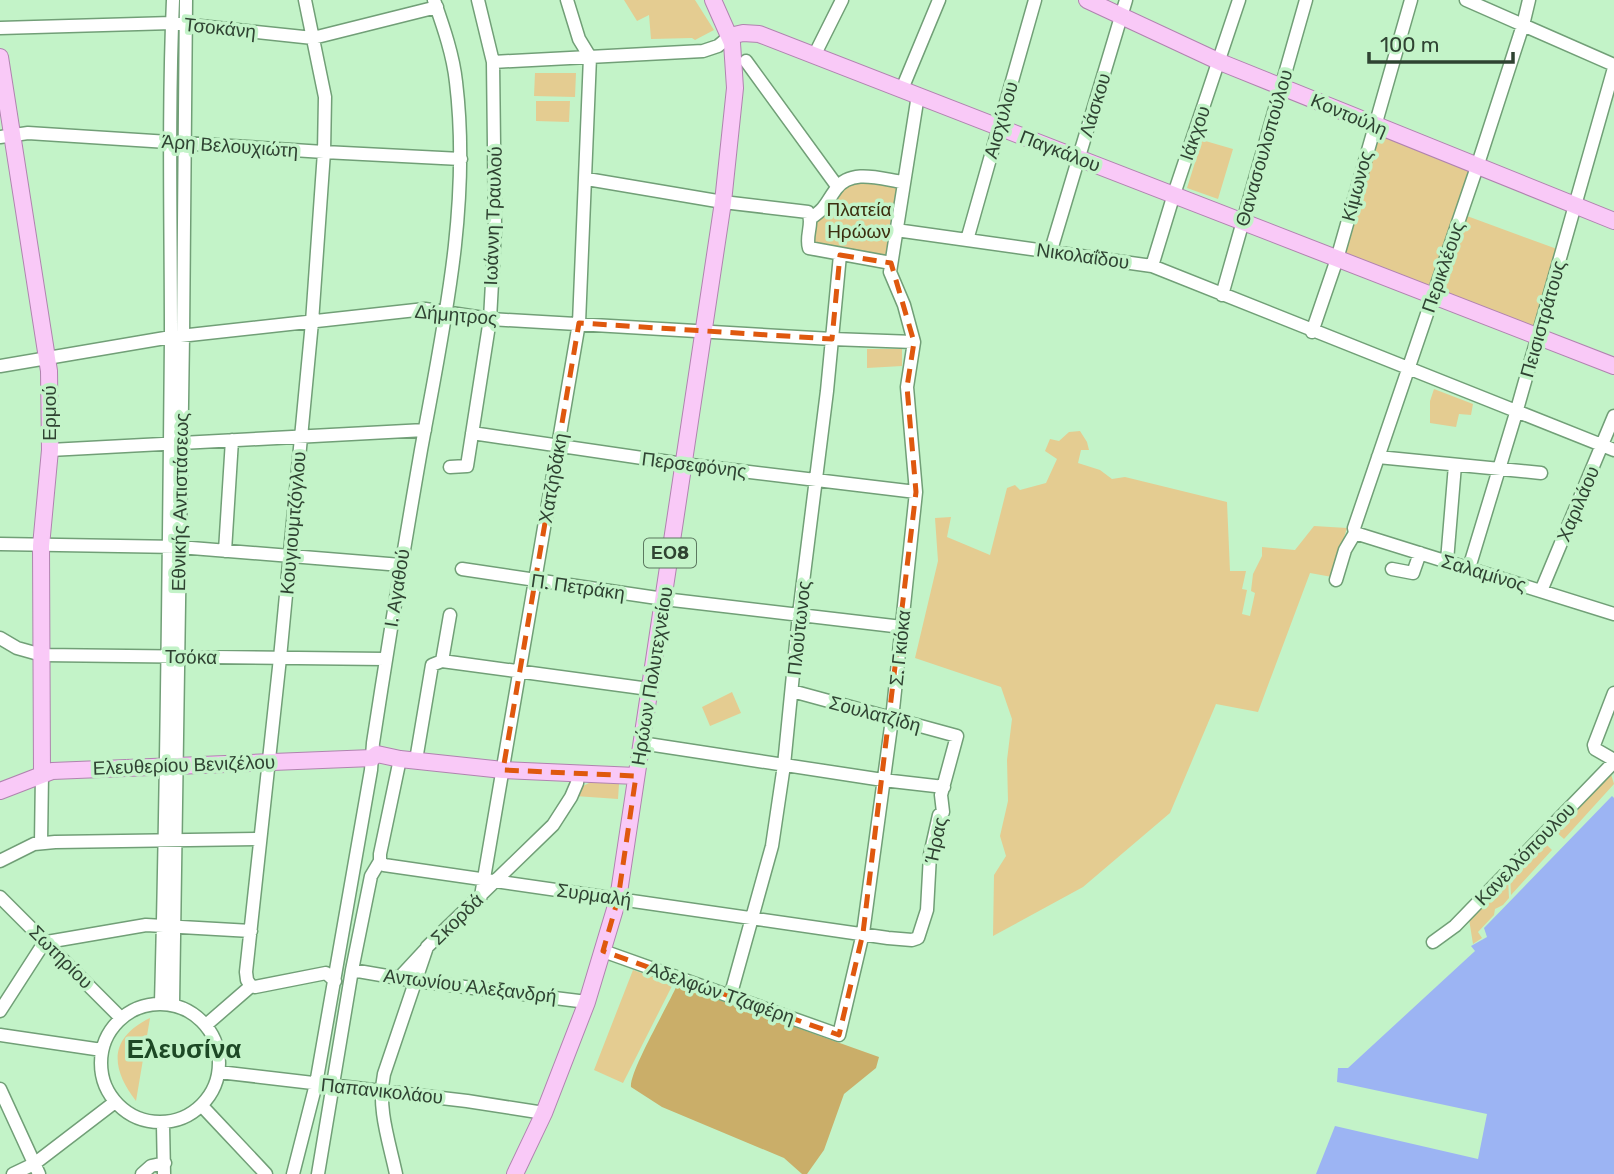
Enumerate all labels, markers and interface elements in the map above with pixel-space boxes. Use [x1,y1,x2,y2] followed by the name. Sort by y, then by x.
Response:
[183,13,257,43] street label: Τσοκάνη
[1369,21,1512,65] scale bar
[1380,32,1439,57] text: 100 m
[1231,67,1297,229] street label: Θανασουλοπούλου
[1074,70,1116,140] street label: Λάσκου
[979,79,1023,161] street label: Αισχύλου
[1307,89,1391,141] street label: Κοντούλη
[1175,103,1215,163] street label: Ιάκχου
[1016,125,1104,177] street label: Παγκάλου
[161,130,299,162] street label: Άρη Βελουχιώτη
[479,146,507,286] street label: Ιωάννη Τραυλού
[1337,148,1377,224] street label: Κίμωνος
[826,198,892,243] park label: Πλατεία Ηρώων
[1417,218,1469,316] street label: Περικλέους
[1035,238,1131,274] street label: Νικολαΐδου
[1515,258,1571,380] street label: Πεισιστράτους
[414,300,498,330] street label: Δήμητρος
[38,385,61,441] street label: Ερμού
[167,413,193,591] street label: Εθνικής Αντιστάσεως
[534,431,572,525] street label: Χατζηδάκη
[640,447,748,483] street label: Περσεφόνης
[275,450,311,596] street label: Κουγιουμτζόγλου
[1552,463,1604,545] street label: Χαριλάου
[644,538,696,568] road number: ΕΟ8
[379,547,415,629] street label: Ι. Αγαθού
[1439,549,1529,597] street label: Σαλαμίνος
[529,569,627,605] street label: Π. Πετράκη
[783,579,815,677] street label: Πλούτωνος
[626,585,678,767] street label: Ηρώων Πολυτεχνείου
[885,609,915,687] street label: Σ. Γκιόκα
[165,645,217,669] street label: Τσόκα
[827,691,923,737] street label: Σουλατζίδη
[92,750,276,780] street label: Ελευθερίου Βενιζέλου
[1470,798,1580,910] street label: Κανελλόπουλου
[920,815,952,866] street label: Ήρας
[555,878,633,912] street label: Συρμαλή
[426,889,488,949] street label: Σκορδά
[24,920,98,994] street label: Σωτηρίου
[644,957,798,1029] street label: Αδελφών Τζαφέρη
[382,964,558,1008] street label: Αντωνίου Αλεξανδρή
[127,1034,241,1065] district label: Ελευσίνα
[320,1073,444,1109] street label: Παπανικολάου

